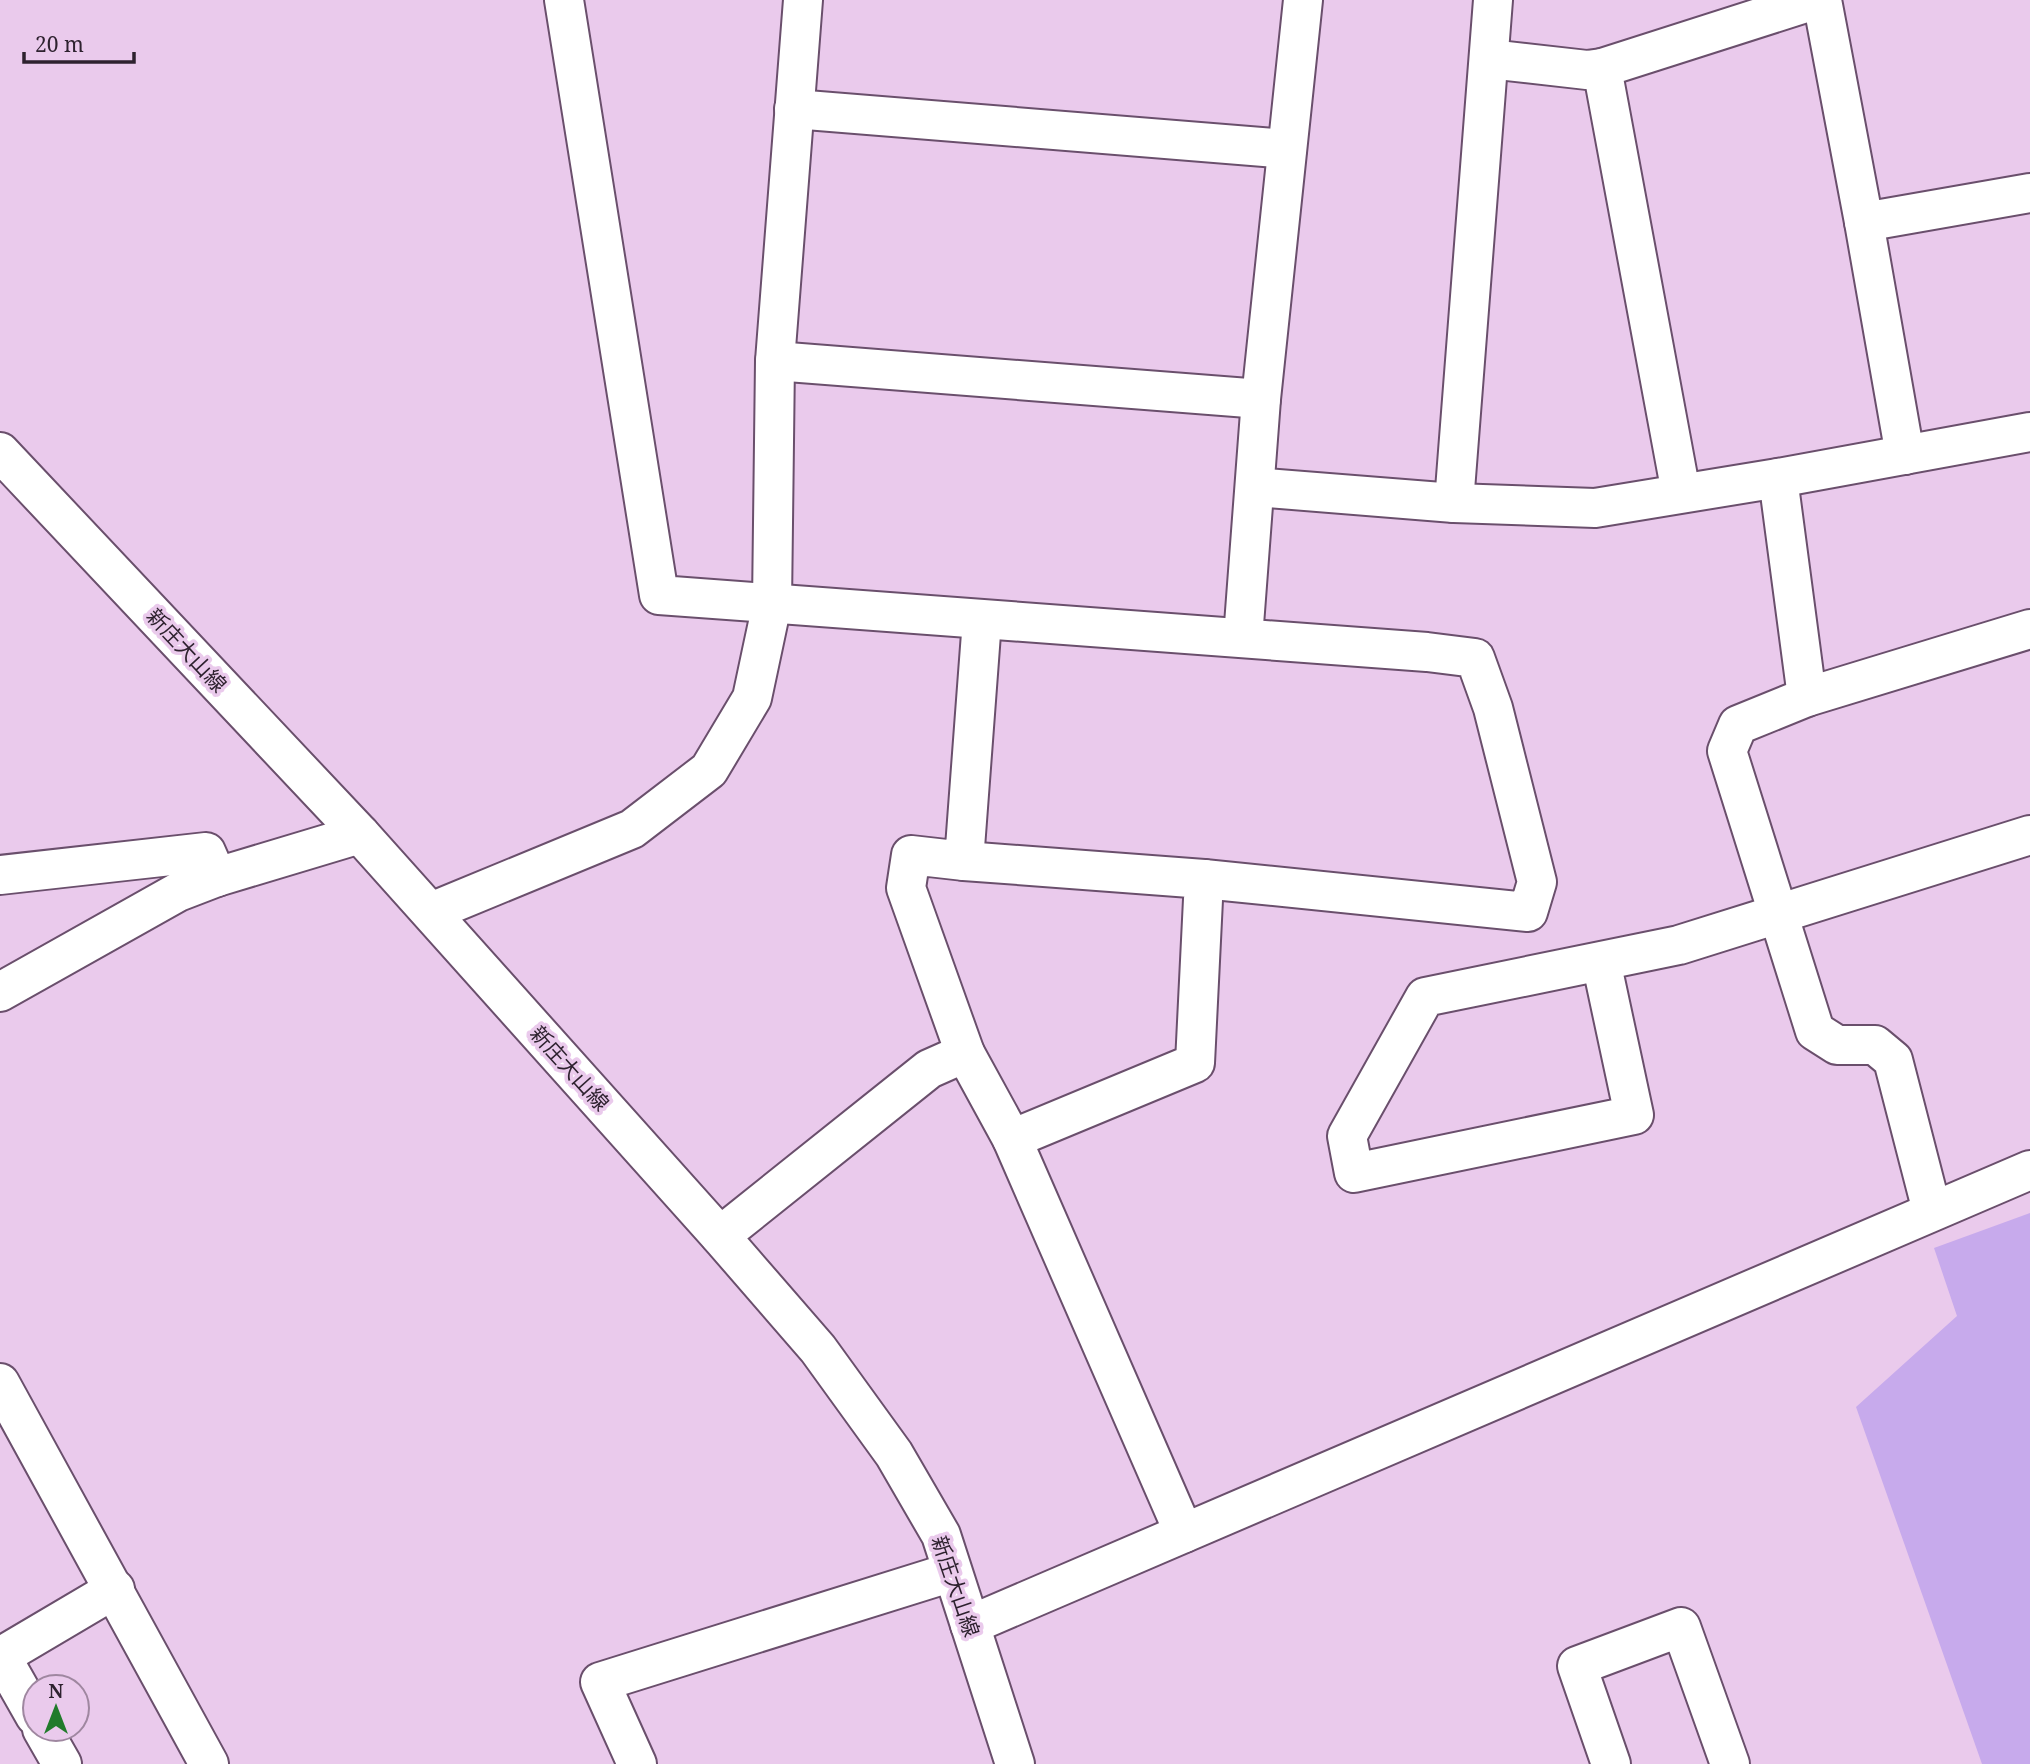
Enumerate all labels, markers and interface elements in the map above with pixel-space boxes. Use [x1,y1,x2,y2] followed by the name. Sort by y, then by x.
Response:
[24,21,135,65] scale bar
[35,30,84,58] text: 20 m
[141,602,233,698] street label: 新庄大山線
[524,1020,616,1116] street label: 新庄大山線
[926,1532,986,1640] street label: 新庄大山線
[21,1673,91,1743] north arrow
[49,1678,64,1704] text: N

